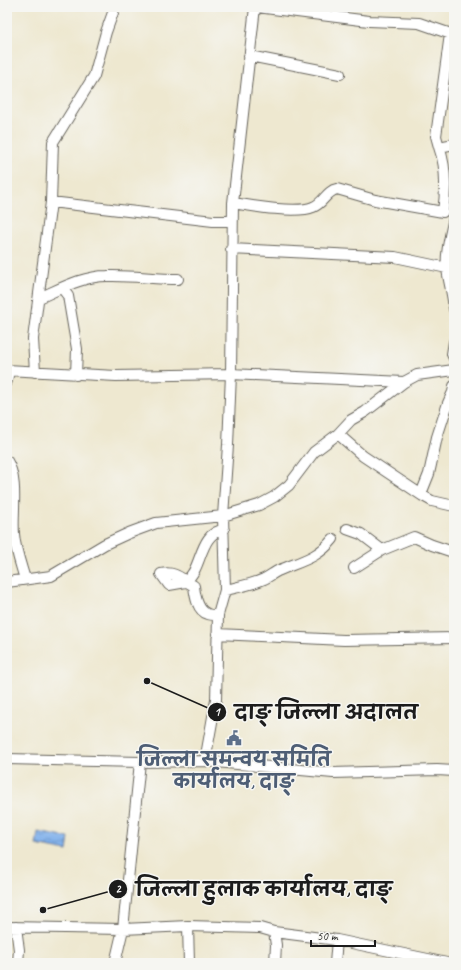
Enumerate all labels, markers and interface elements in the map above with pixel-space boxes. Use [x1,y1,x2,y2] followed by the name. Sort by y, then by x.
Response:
[207,696,426,728] callout: दाङ् जिल्ला अदालत
[232,697,419,727] text: दाङ् जिल्ला अदालत
[214,704,221,720] text: 1
[225,729,243,747] public building icon: जिल्ला समन्वय समिति कार्यालय, दाङ्
[135,744,333,796] place label: जिल्ला समन्वय समिति कार्यालय, दाङ्
[108,873,400,905] callout: जिल्ला हुलाक कार्यालय, दाङ्
[134,873,394,905] text: जिल्ला हुलाक कार्यालय, दाङ्
[115,881,122,897] text: 2
[311,922,375,948] scale bar
[317,928,339,944] text: 50 m

